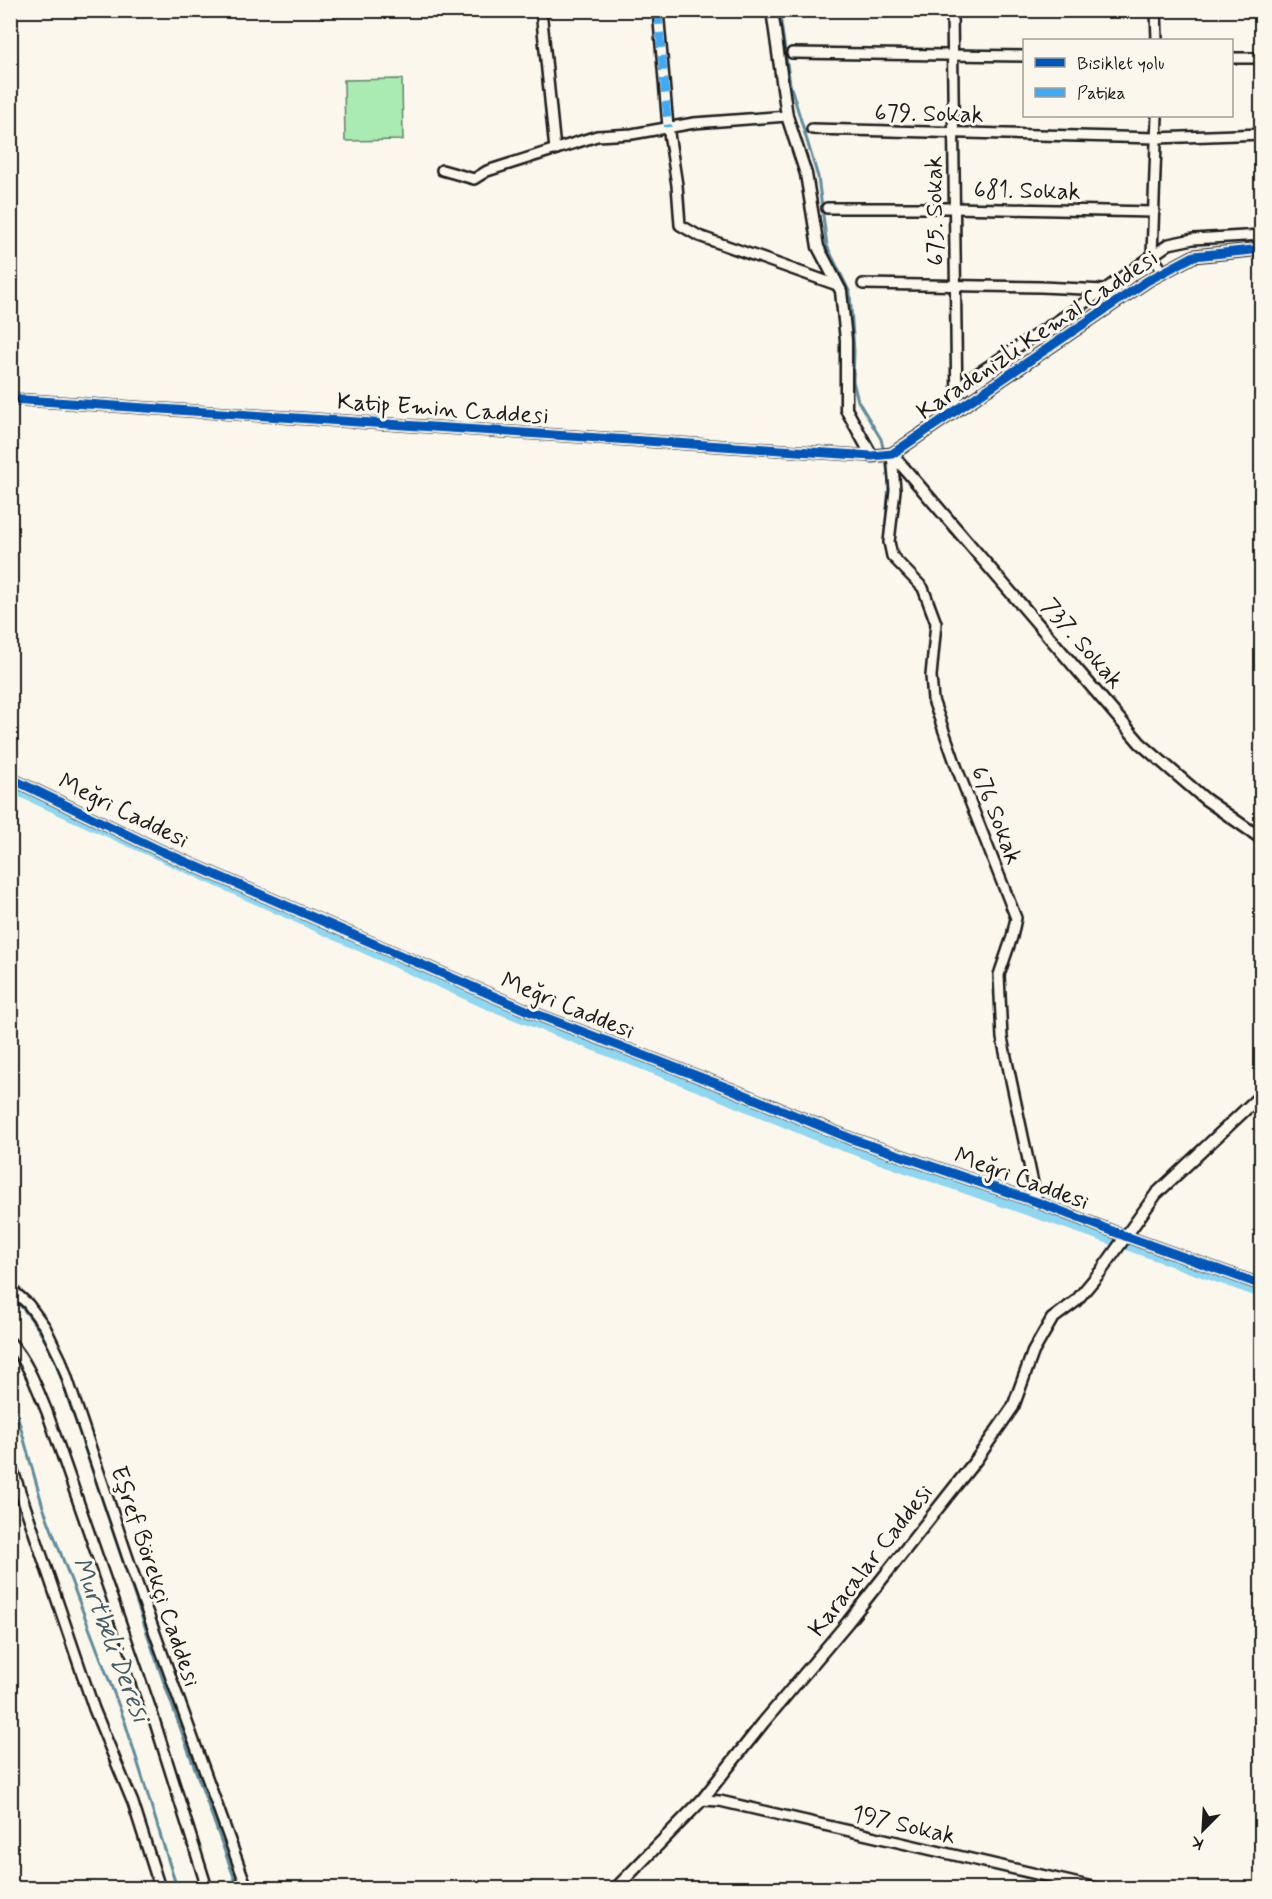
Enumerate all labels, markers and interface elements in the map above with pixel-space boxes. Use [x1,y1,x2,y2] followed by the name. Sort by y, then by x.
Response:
[1023,39,1233,117] legend
[1077,52,1165,76] text: Bisiklet yolu
[1077,82,1126,106] text: Patika
[874,98,984,131] street label: 679. Sokak
[919,156,952,266] street label: 675. Sokak
[973,175,1081,208] street label: 681. Sokak
[911,243,1164,428] street label: Karadenizli Kemal Caddesi
[336,387,550,432] street label: Katip Emin Caddesi
[1034,592,1130,696] street label: 737. Sokak
[963,762,1029,869] street label: 676 Sokak
[53,766,194,856] street label: Meğri Caddesi
[496,966,639,1047] street label: Meğri Caddesi
[950,1141,1093,1218] street label: Meğri Caddesi
[102,1462,207,1691] street label: Eşref Börekçi Caddesi
[802,1478,940,1643] street label: Karacalar Caddesi
[63,1552,158,1730] water label: Murtbeli Deresi
[849,1798,959,1852] street label: 197 Sokak
[1173,1800,1233,1860] north arrow
[1187,1830,1207,1854] text: K

